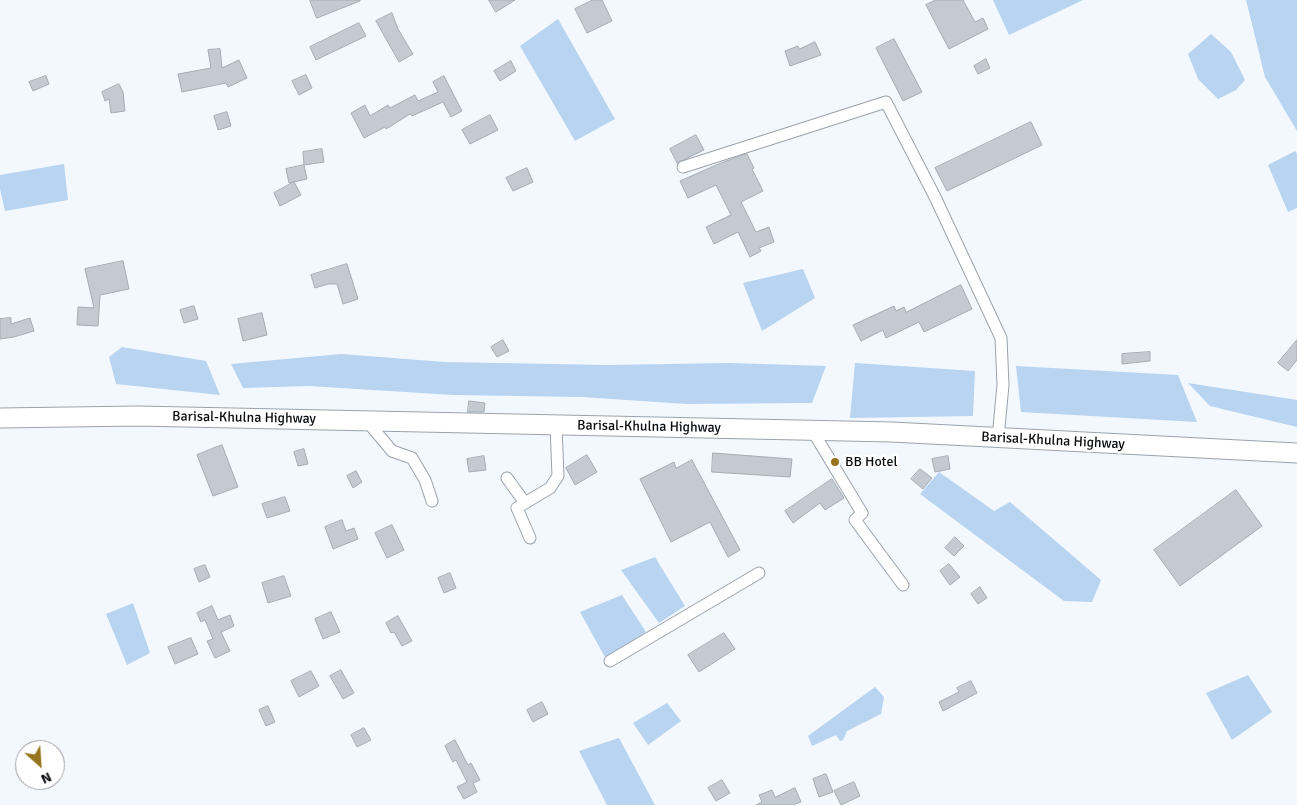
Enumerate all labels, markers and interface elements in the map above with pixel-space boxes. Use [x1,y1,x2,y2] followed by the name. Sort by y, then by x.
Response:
[172,408,316,428] street label: Barisal-Khulna Highway
[577,417,721,437] street label: Barisal-Khulna Highway
[981,429,1125,453] street label: Barisal-Khulna Highway
[845,454,898,470] place label: BB Hotel
[829,456,841,468] marker: BB Hotel
[15,740,65,790] north arrow
[38,768,54,788] text: N

